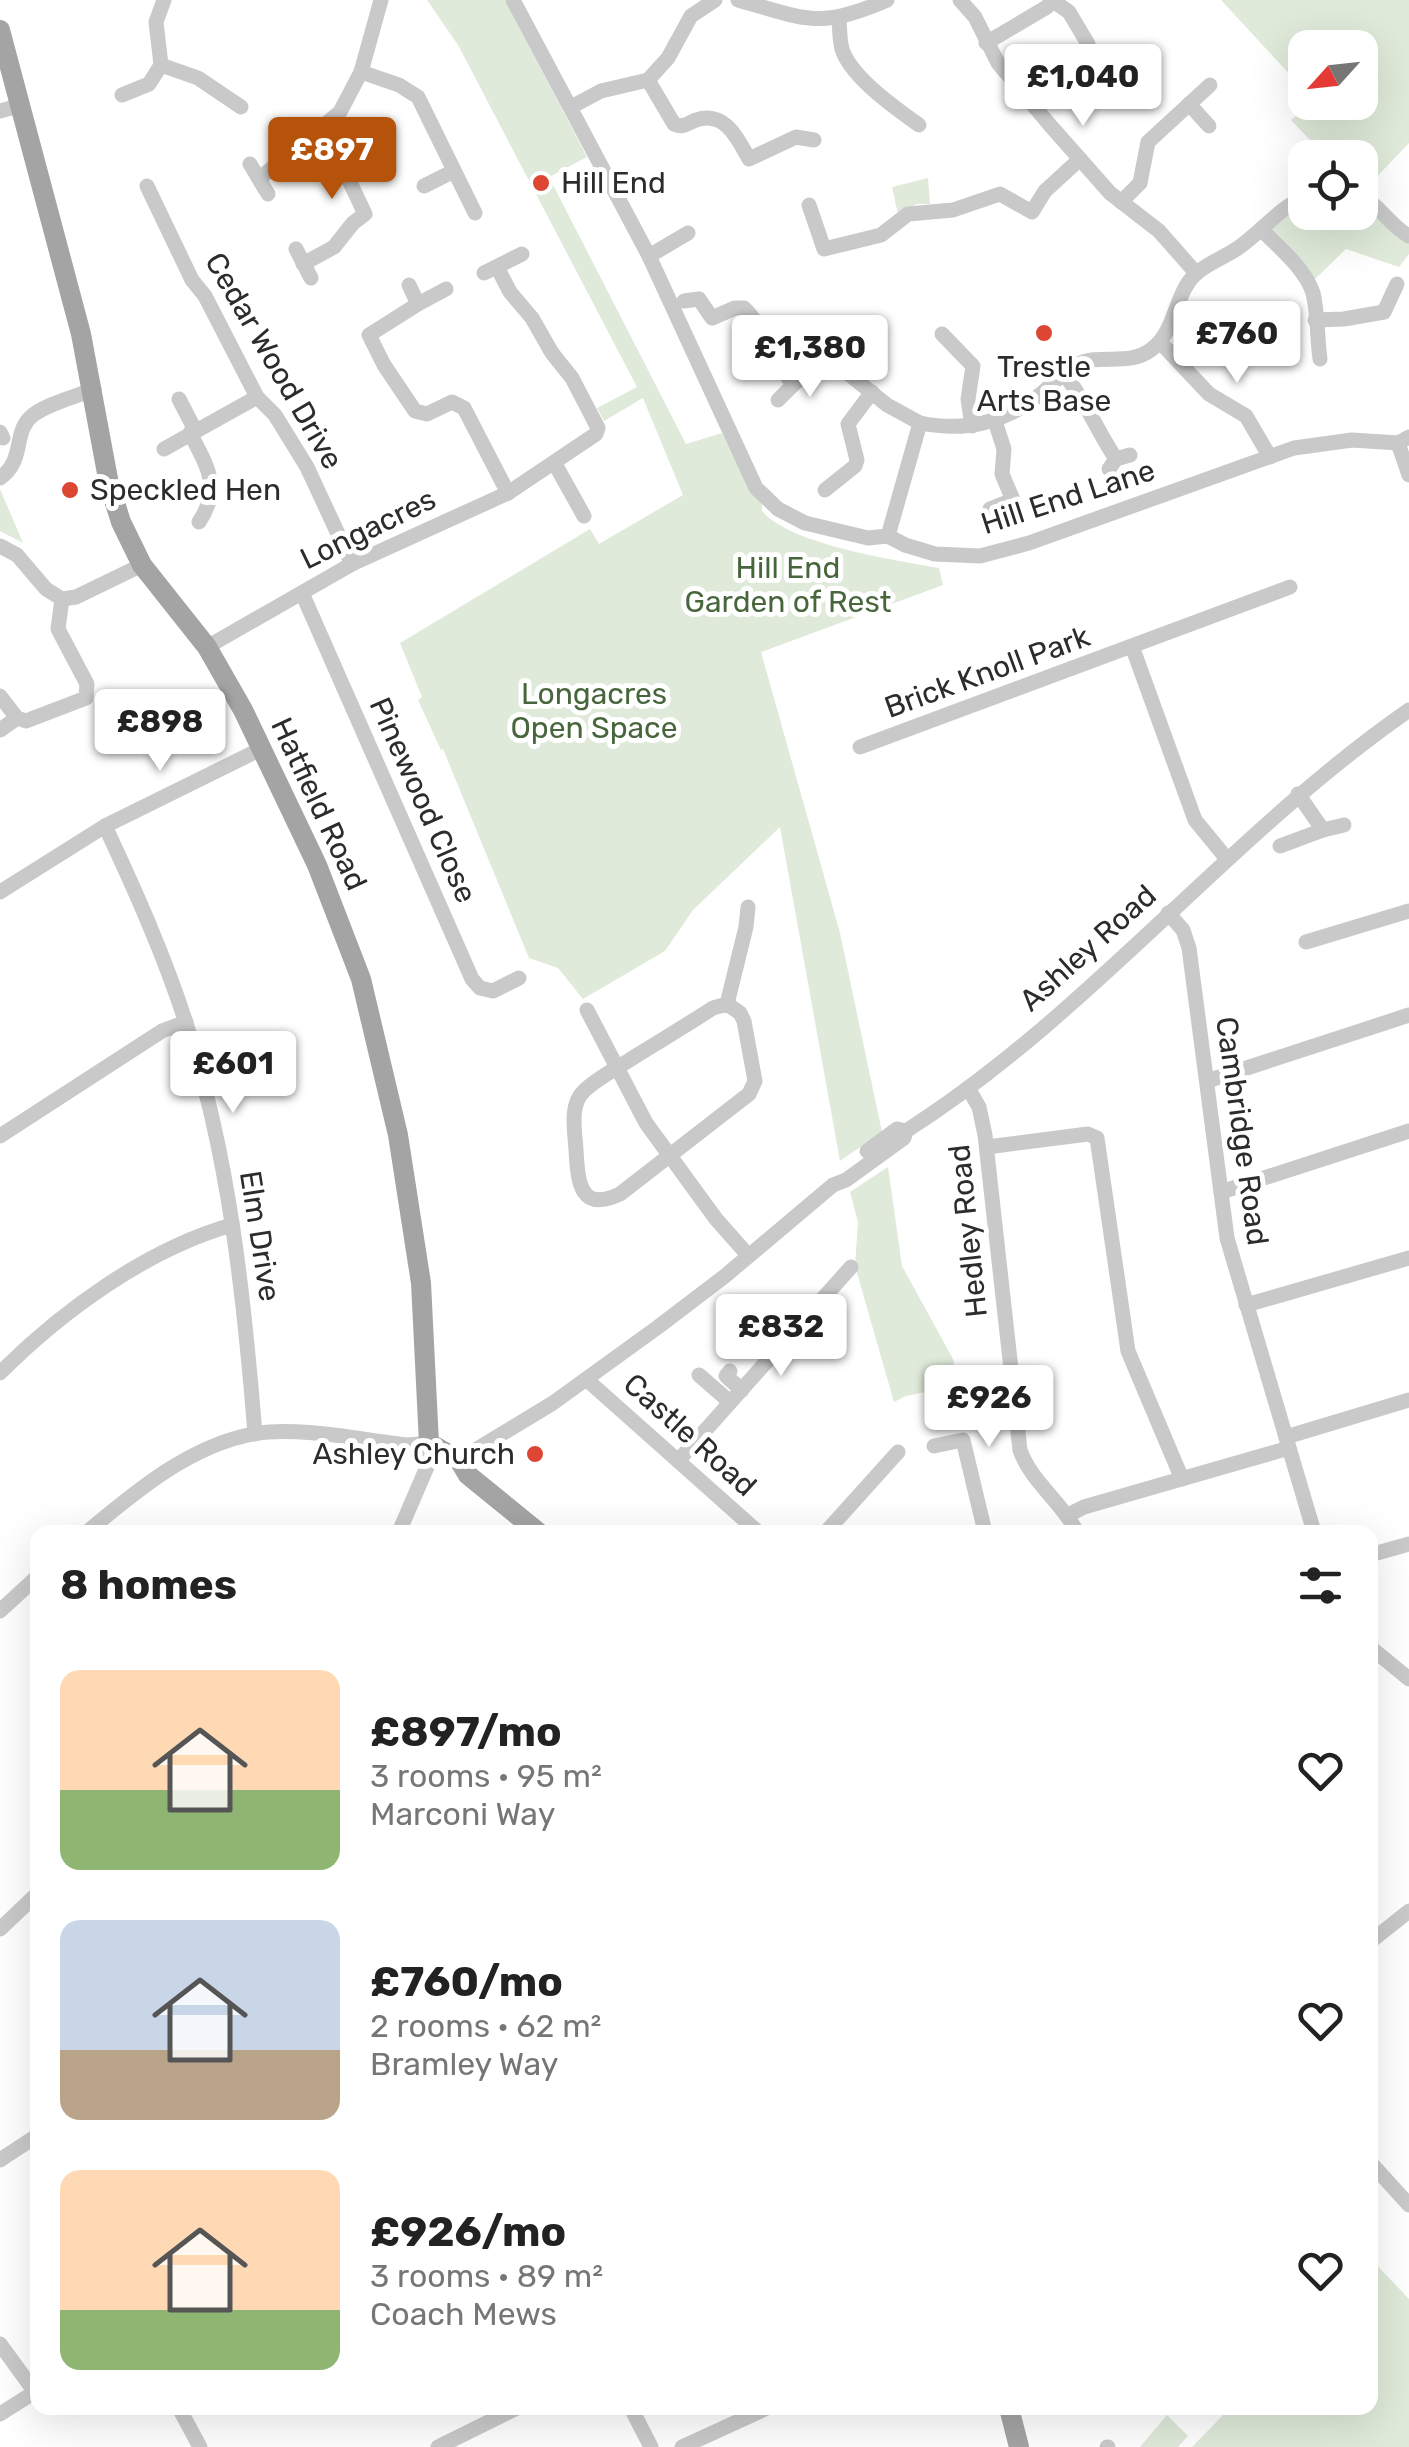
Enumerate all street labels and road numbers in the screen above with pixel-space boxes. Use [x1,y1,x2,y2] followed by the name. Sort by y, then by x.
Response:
[197,246,351,476] street label: Cedar Wood Drive
[977,452,1159,542] street label: Hill End Lane
[294,481,442,577] street label: Longacres
[880,618,1095,726] street label: Brick Knoll Park
[362,692,484,908] street label: Pinewood Close
[263,712,375,896] street label: Hatfield Road
[1012,877,1164,1019] street label: Ashley Road
[1208,1014,1276,1248] street label: Cambridge Road
[941,1143,995,1319] street label: Hedley Road
[232,1168,288,1304] street label: Elm Drive
[616,1366,764,1504] street label: Castle Road

